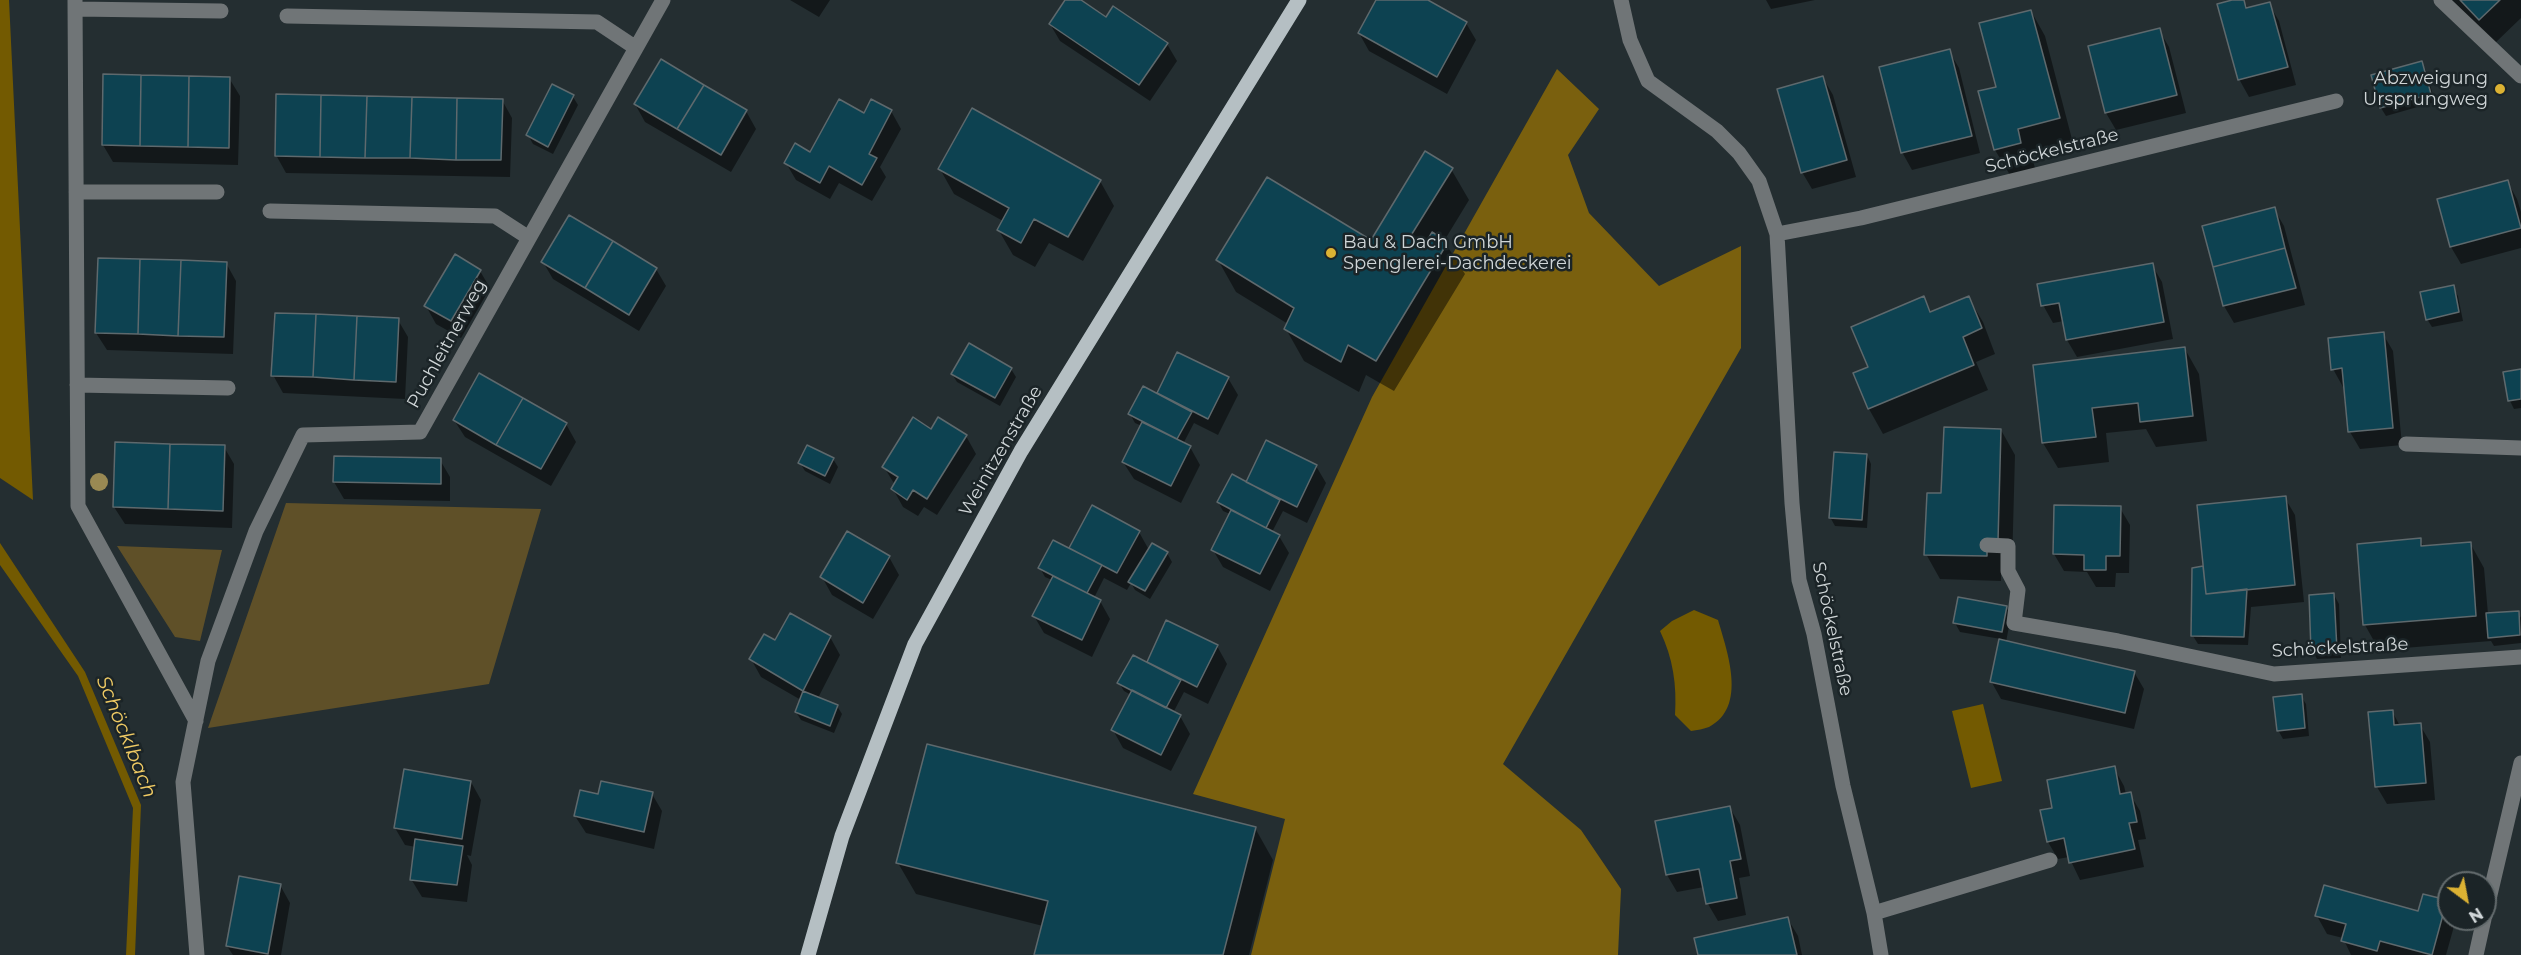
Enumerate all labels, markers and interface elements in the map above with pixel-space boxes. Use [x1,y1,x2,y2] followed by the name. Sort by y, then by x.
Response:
[2363,68,2488,110] place label: Abzweigung Ursprungweg
[2493,82,2507,96] marker: Abzweigung Ursprungweg
[1983,124,2121,178] street label: Schöckelstraße
[1343,232,1572,274] place label: Bau & Dach GmbH Spenglerei-Dachdeckerei
[1324,246,1338,260] marker: Bau & Dach GmbH Spenglerei-Dachdeckerei
[403,276,491,412] street label: Puchleitnerweg
[955,382,1047,520] street label: Weinitzenstraße
[1807,560,1857,698] street label: Schöckelstraße
[2271,634,2409,662] street label: Schöckelstraße
[91,672,161,802] water label: Schöcklbach
[2437,871,2497,931] north arrow
[2465,904,2486,926] text: N

